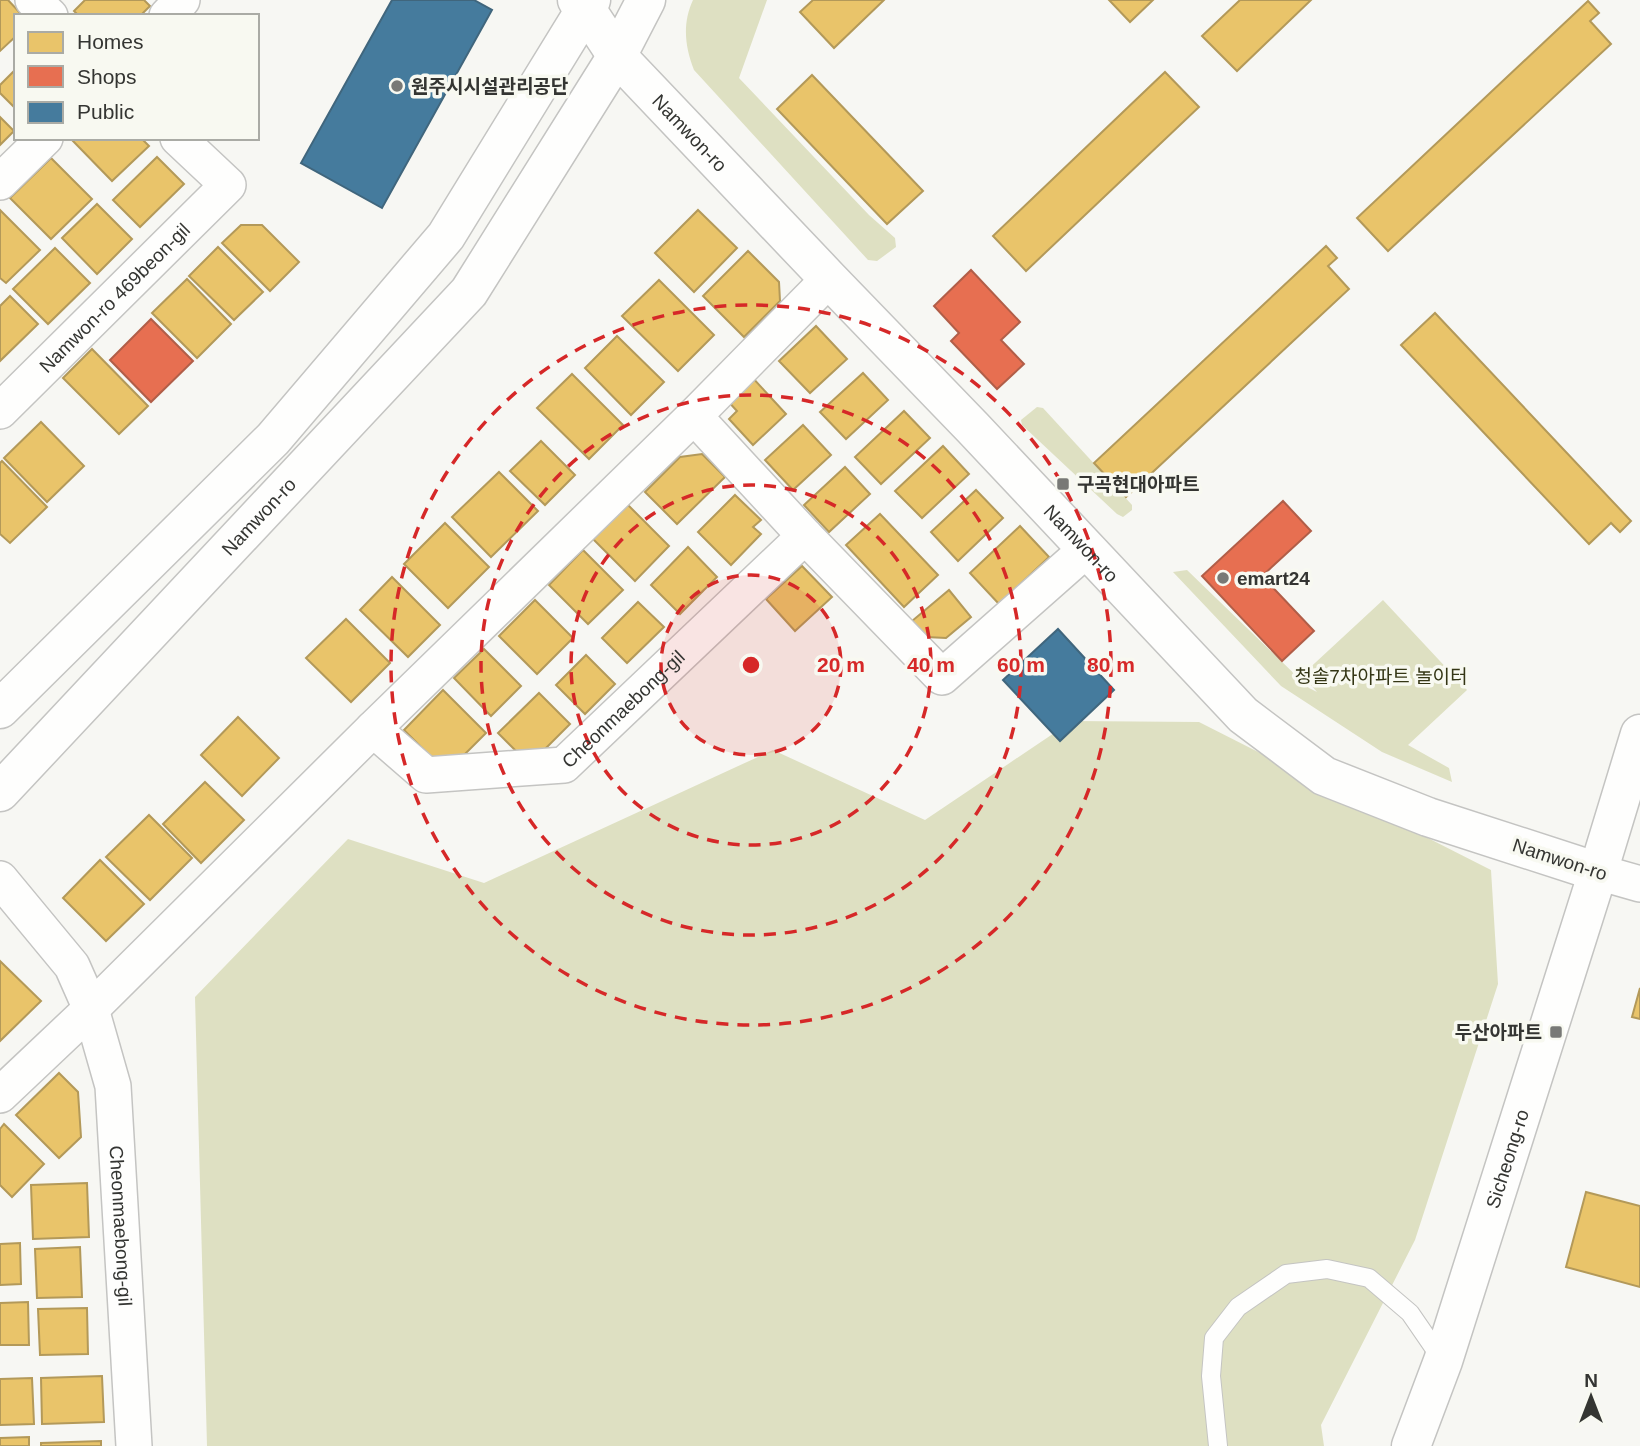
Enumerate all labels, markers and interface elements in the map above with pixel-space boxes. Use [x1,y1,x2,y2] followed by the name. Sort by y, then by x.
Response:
[14,14,259,140] legend
[77,30,144,53] text: Homes
[77,65,137,88] text: Shops
[411,76,569,97] place label: 원주시시설관리공단
[389,78,405,94] marker: 원주시시설관리공단
[648,90,731,176] street label: Namwon-ro
[77,100,134,123] text: Public
[35,219,194,377] street label: Namwon-ro 469beon-gil
[218,474,300,560] street label: Namwon-ro
[1077,474,1199,495] place label: 구곡현대아파트
[1055,476,1071,492] marker: 구곡현대아파트
[1040,500,1122,586] street label: Namwon-ro
[1237,568,1310,589] place label: emart24
[1215,570,1231,586] marker: emart24
[558,646,689,772] street label: Cheonmaebong-gil
[739,653,763,677] centre of rings
[817,653,865,676] text: 20 m
[907,653,955,676] text: 40 m
[997,653,1045,676] text: 60 m
[1087,653,1135,676] text: 80 m
[1294,666,1468,687] park label: 청솔7차아파트 놀이터
[1510,834,1610,885] street label: Namwon-ro
[1455,1022,1542,1043] place label: 두산아파트
[1548,1024,1564,1040] marker: 두산아파트
[1482,1107,1533,1211] street label: Sicheong-ro
[105,1145,136,1307] street label: Cheonmaebong-gil
[1556,1362,1626,1432] north arrow
[1584,1370,1598,1391] text: N

